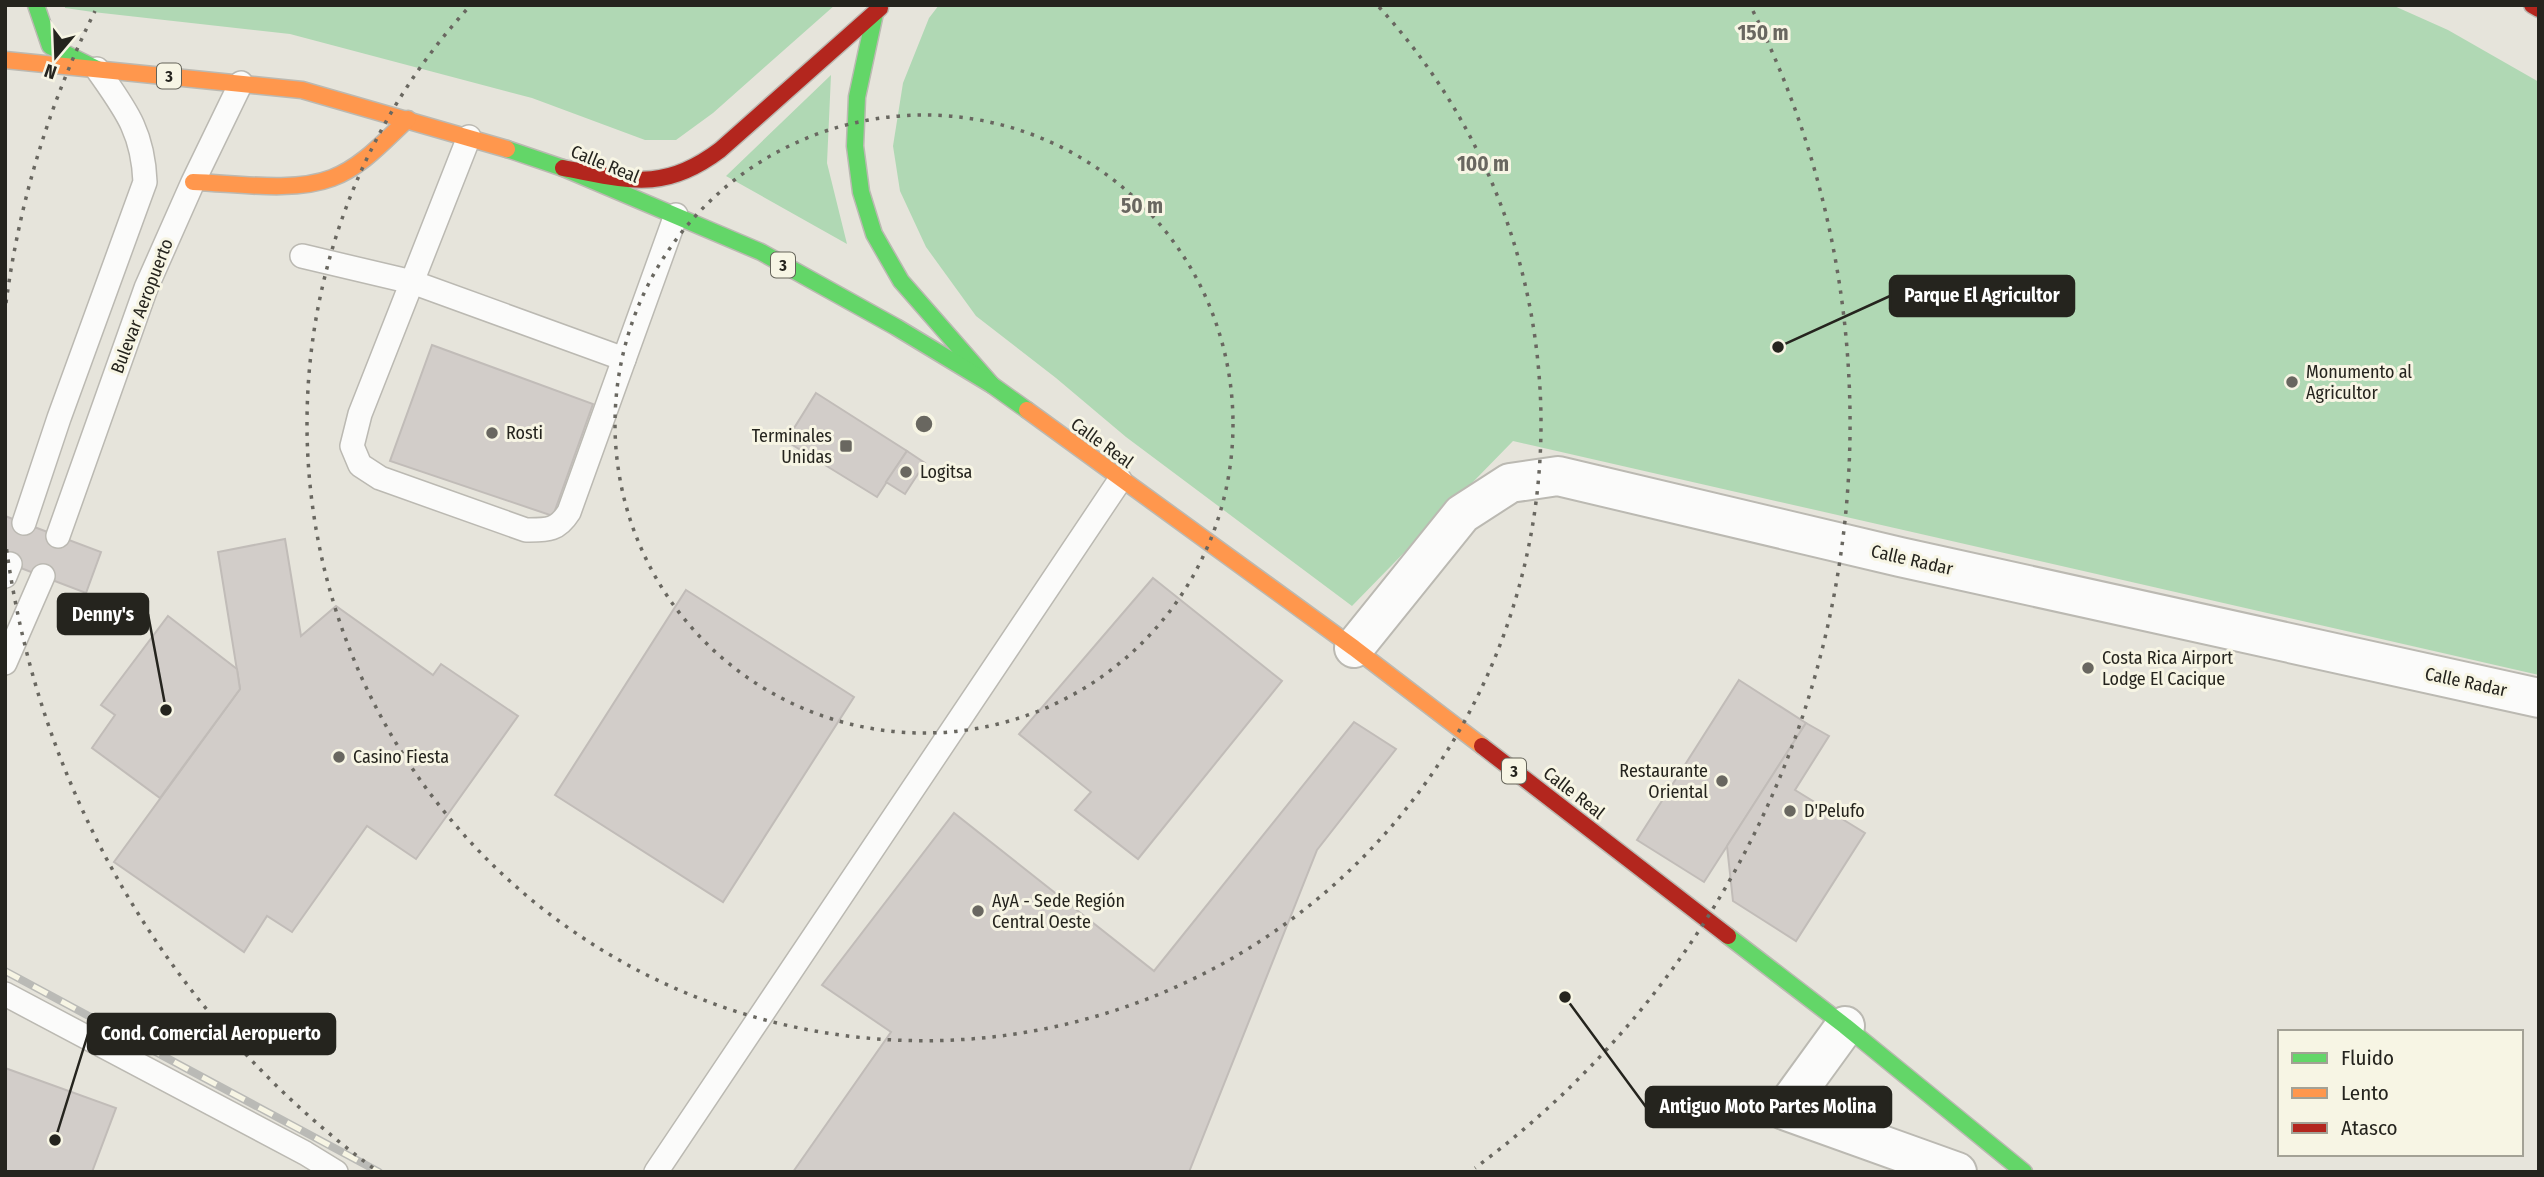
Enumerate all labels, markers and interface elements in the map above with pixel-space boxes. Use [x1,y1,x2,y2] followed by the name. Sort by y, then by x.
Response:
[1737,20,1789,46] text: 150 m
[21,21,91,91] north arrow
[41,59,60,84] text: N
[157,64,181,88] road number: 3
[568,140,643,188] street label: Calle Real
[1457,151,1509,177] text: 100 m
[1121,193,1163,219] text: 50 m
[106,235,178,377] street label: Bulevar Aeropuerto
[771,252,795,278] road number: 3
[1890,276,2074,316] callout: Parque El Agricultor
[1904,284,2061,307] text: Parque El Agricultor
[2306,361,2412,404] place label: Monumento al Agricultor
[2284,374,2300,390] marker: Monumento al Agricultor
[912,412,936,436] centre of rings
[1066,413,1138,473] street label: Calle Real
[506,422,543,444] place label: Rosti
[484,425,500,441] marker: Rosti
[752,425,832,468] place label: Terminales Unidas
[838,438,854,454] marker: Terminales Unidas
[920,461,972,483] place label: Logitsa
[898,464,914,480] marker: Logitsa
[1869,540,1956,580] street label: Calle Radar
[58,594,148,634] callout: Denny's
[72,603,135,626] text: Denny's
[2102,647,2233,690] place label: Costa Rica Airport Lodge El Cacique
[2080,660,2096,676] marker: Costa Rica Airport Lodge El Cacique
[2423,663,2510,702] street label: Calle Radar
[353,746,449,768] place label: Casino Fiesta
[331,749,347,765] marker: Casino Fiesta
[1502,758,1526,784] road number: 3
[1619,760,1708,803] place label: Restaurante Oriental
[1539,762,1609,824] street label: Calle Real
[1714,773,1730,789] marker: Restaurante Oriental
[1804,800,1865,822] place label: D'Pelufo
[1782,803,1798,819] marker: D'Pelufo
[992,890,1125,933] place label: AyA - Sede Región Central Oeste
[970,903,986,919] marker: AyA - Sede Región Central Oeste
[88,1014,335,1054] callout: Cond. Comercial Aeropuerto
[101,1022,321,1045] text: Cond. Comercial Aeropuerto
[2278,1030,2523,1156] legend
[2341,1045,2394,1071] text: Fluido
[2341,1080,2389,1106] text: Lento
[1646,1087,1891,1127] callout: Antiguo Moto Partes Molina
[1659,1095,1876,1118] text: Antiguo Moto Partes Molina
[2341,1115,2398,1141] text: Atasco

